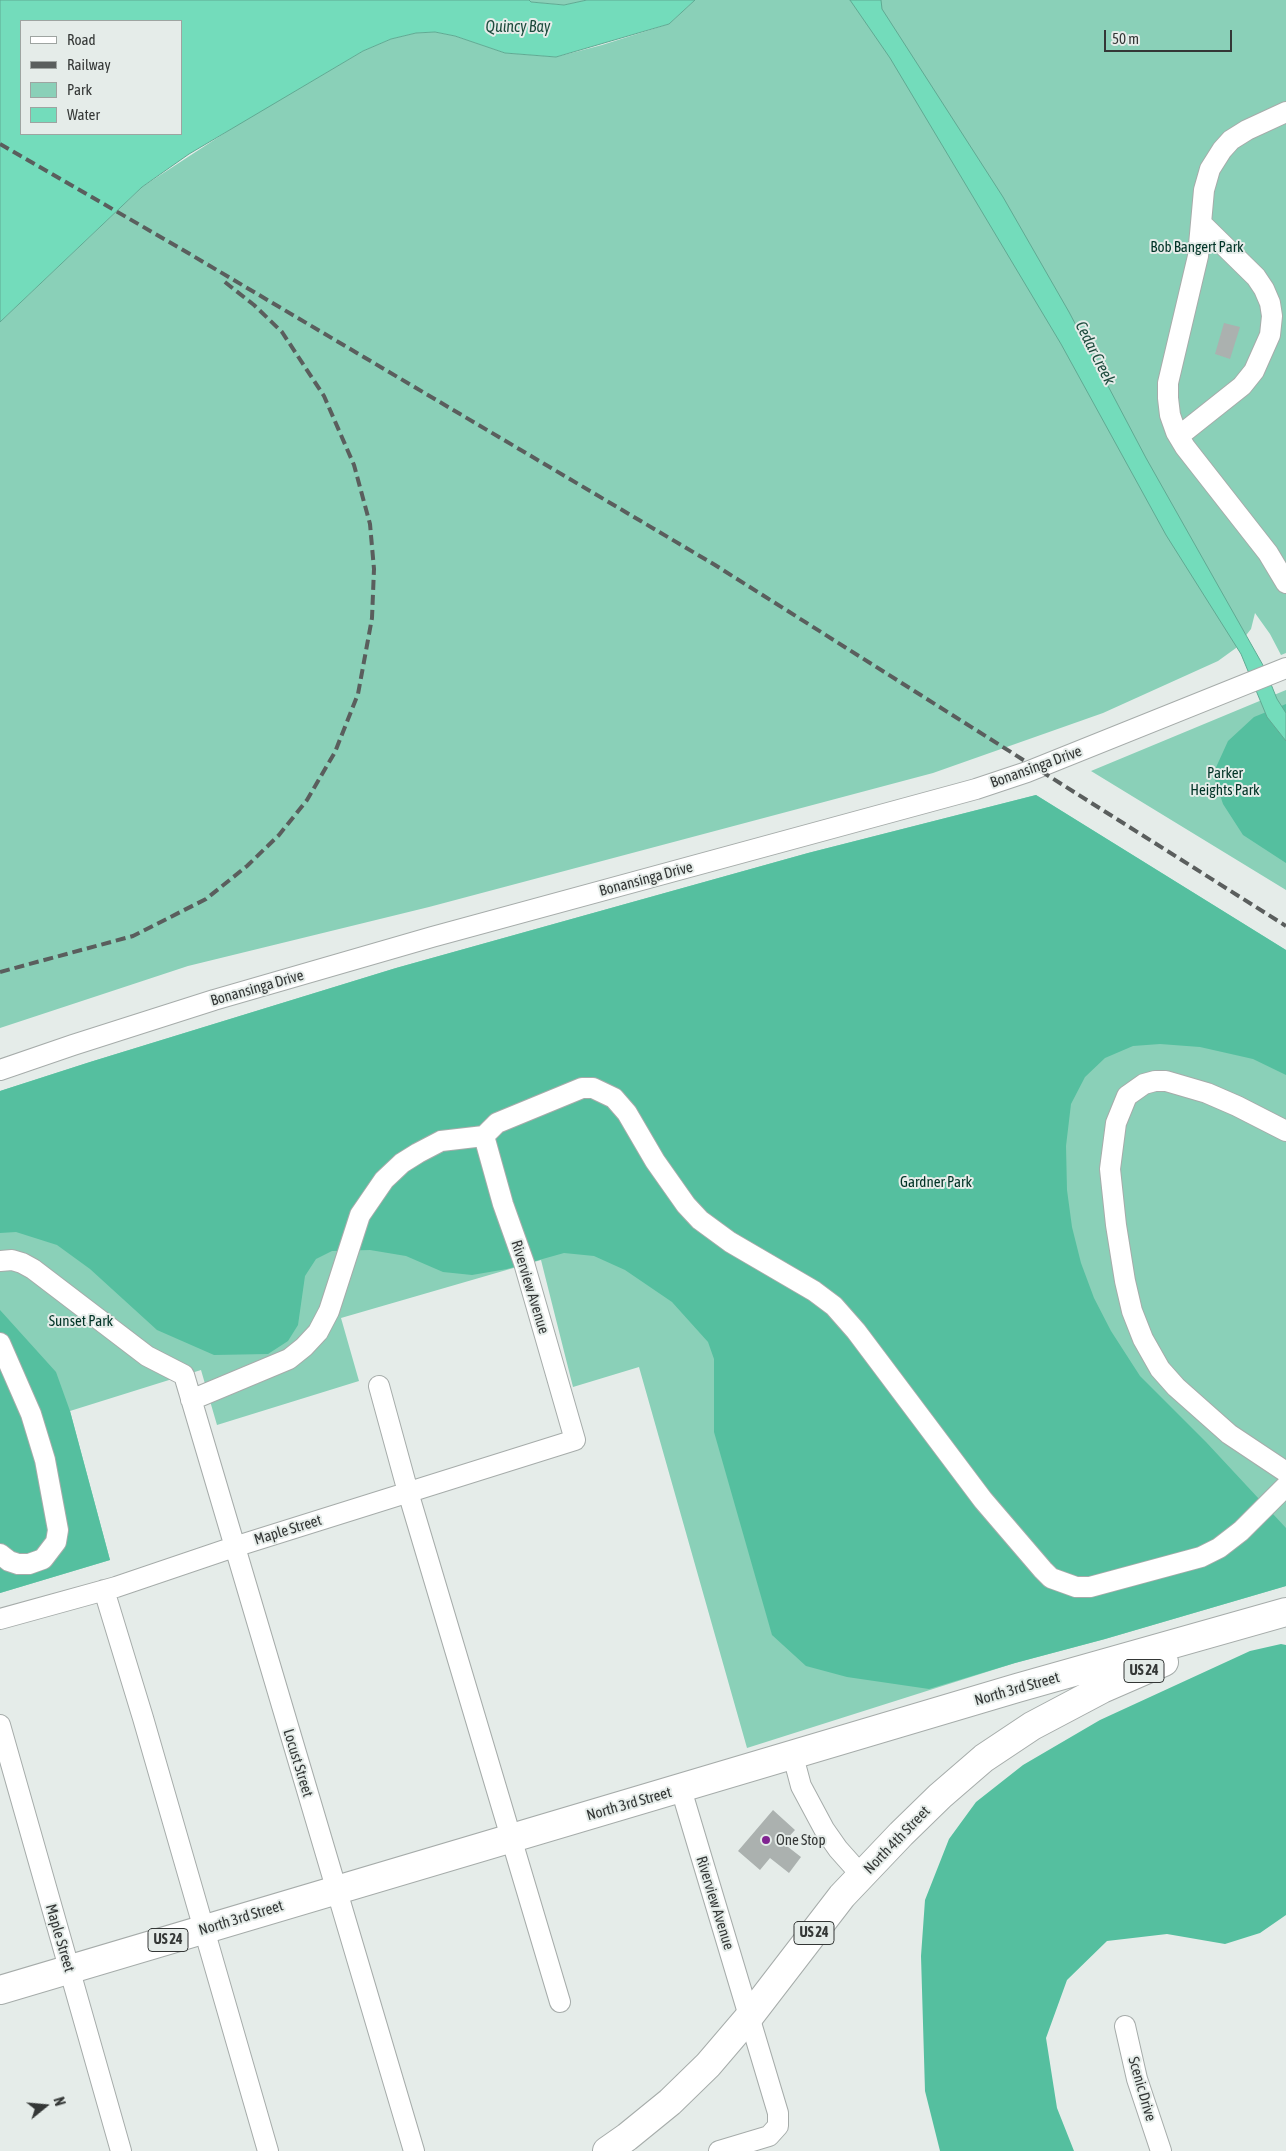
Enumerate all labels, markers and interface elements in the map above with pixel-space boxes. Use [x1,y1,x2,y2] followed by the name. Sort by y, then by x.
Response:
[486,17,550,37] water label: Quincy Bay
[20,20,182,135] legend
[1106,20,1234,52] scale bar
[1112,30,1139,47] text: 50 m
[67,31,96,48] text: Road
[67,56,111,73] text: Railway
[67,81,92,98] text: Park
[67,106,100,123] text: Water
[1150,238,1244,256] park label: Bob Bangert Park
[1071,318,1119,388] water label: Cedar Creek
[988,742,1084,792] street label: Bonansinga Drive
[1190,764,1260,799] park label: Parker Heights Park
[597,858,695,900] street label: Bonansinga Drive
[208,966,306,1010] street label: Bonansinga Drive
[900,1173,972,1191] park label: Gardner Park
[507,1238,553,1336] street label: Riverview Avenue
[49,1312,113,1330] park label: Sunset Park
[252,1511,324,1549] street label: Maple Street
[1124,1660,1164,1682] road number: US 24
[973,1668,1061,1710] street label: North 3rd Street
[279,1727,317,1799] street label: Locust Street
[585,1783,673,1825] street label: North 3rd Street
[860,1802,934,1878] street label: North 4th Street
[776,1831,826,1849] place label: One Stop
[760,1834,772,1846] marker: One Stop
[692,1854,738,1952] street label: Riverview Avenue
[197,1897,285,1939] street label: North 3rd Street
[42,1902,78,1974] street label: Maple Street
[794,1922,834,1945] road number: US 24
[148,1928,188,1952] road number: US 24
[1124,2055,1160,2123] street label: Scenic Drive
[20,2081,70,2131] north arrow
[50,2095,68,2108] text: N

